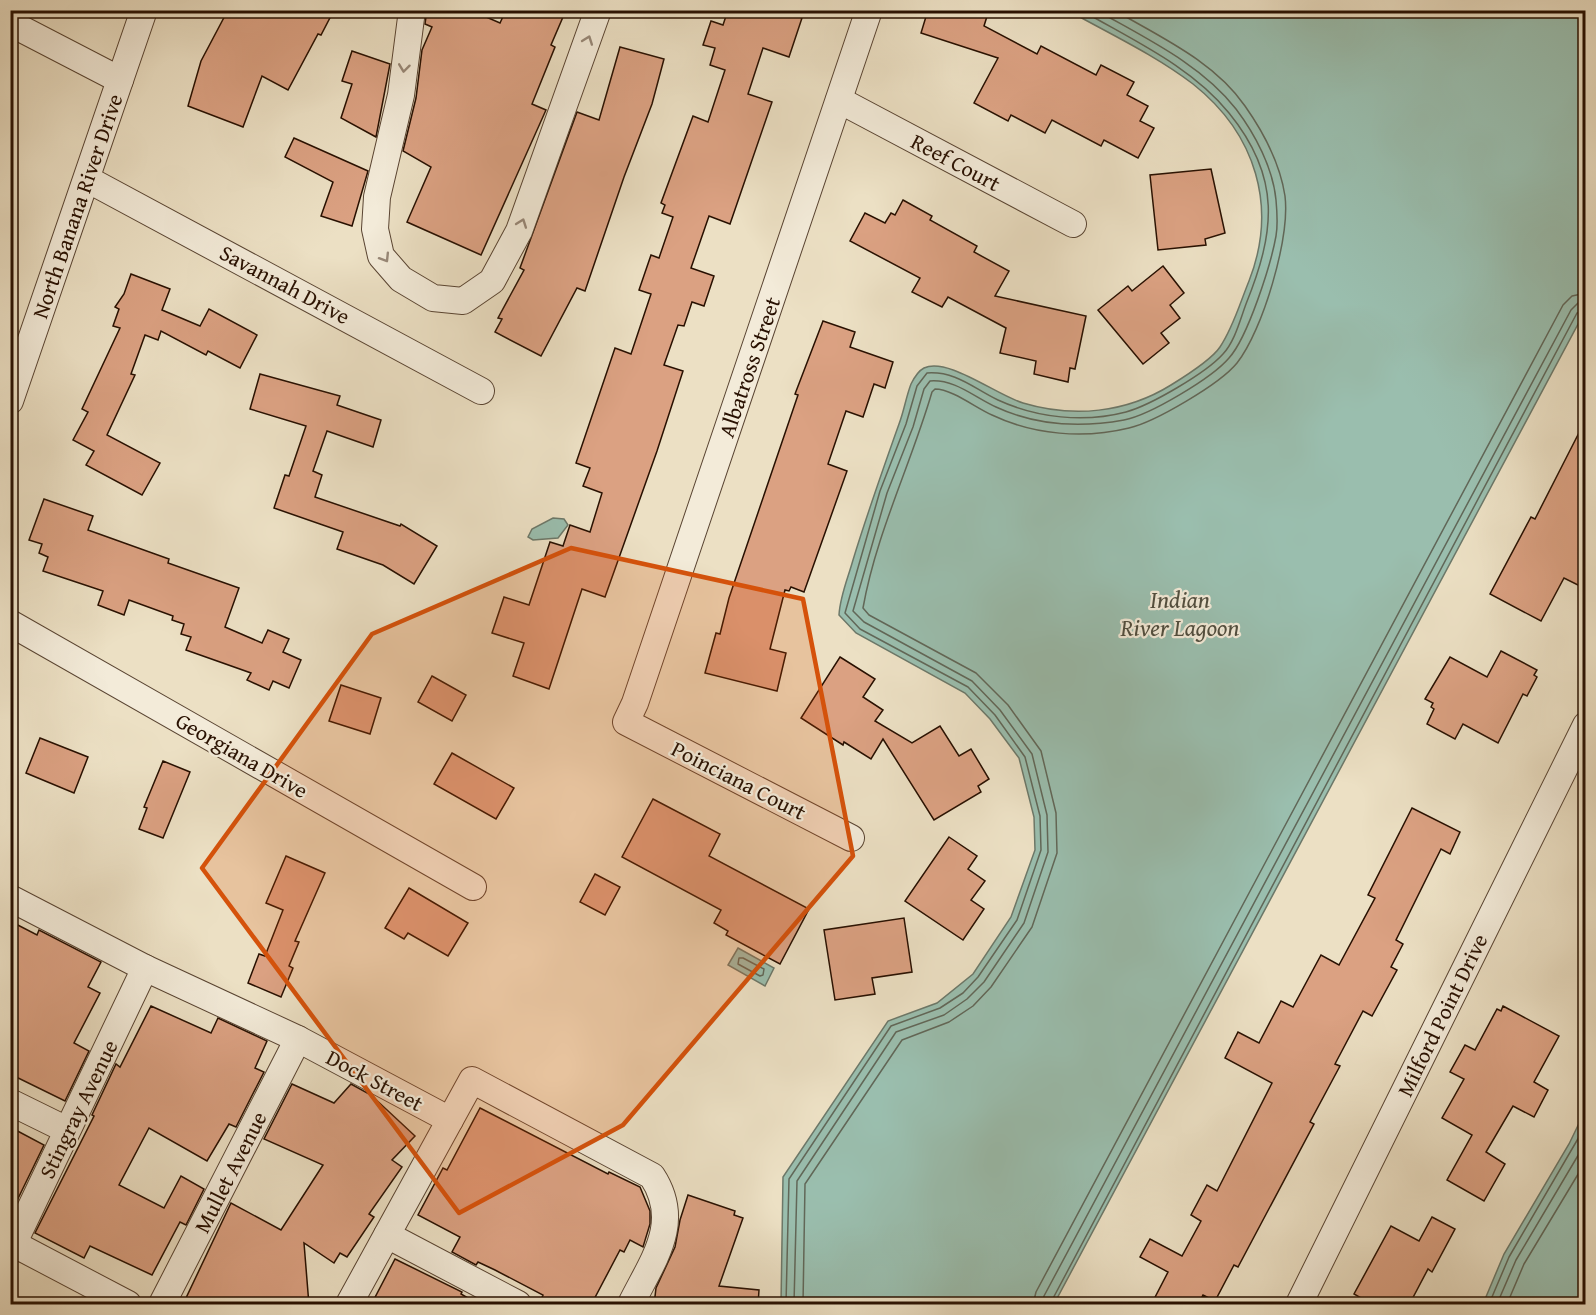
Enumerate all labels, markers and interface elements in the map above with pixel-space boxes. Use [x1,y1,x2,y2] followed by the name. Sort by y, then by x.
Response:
[580,35,593,46] one-way arrow
[398,64,411,73] one-way arrow
[23,89,131,323] street label: North Banana River Drive
[906,125,1007,199] street label: Reef Court
[514,218,527,229] one-way arrow
[214,236,356,332] street label: Savannah Drive
[377,252,388,263] one-way arrow
[710,292,788,442] street label: Albatross Street
[1120,582,1239,645] water label: Indian River Lagoon
[170,704,314,806] street label: Georgiana Drive
[666,732,812,828] street label: Poinciana Court
[1389,928,1495,1102] street label: Milford Point Drive
[31,1034,125,1184] street label: Stingray Avenue
[321,1041,429,1119] street label: Dock Street
[186,1106,274,1238] street label: Mullet Avenue

